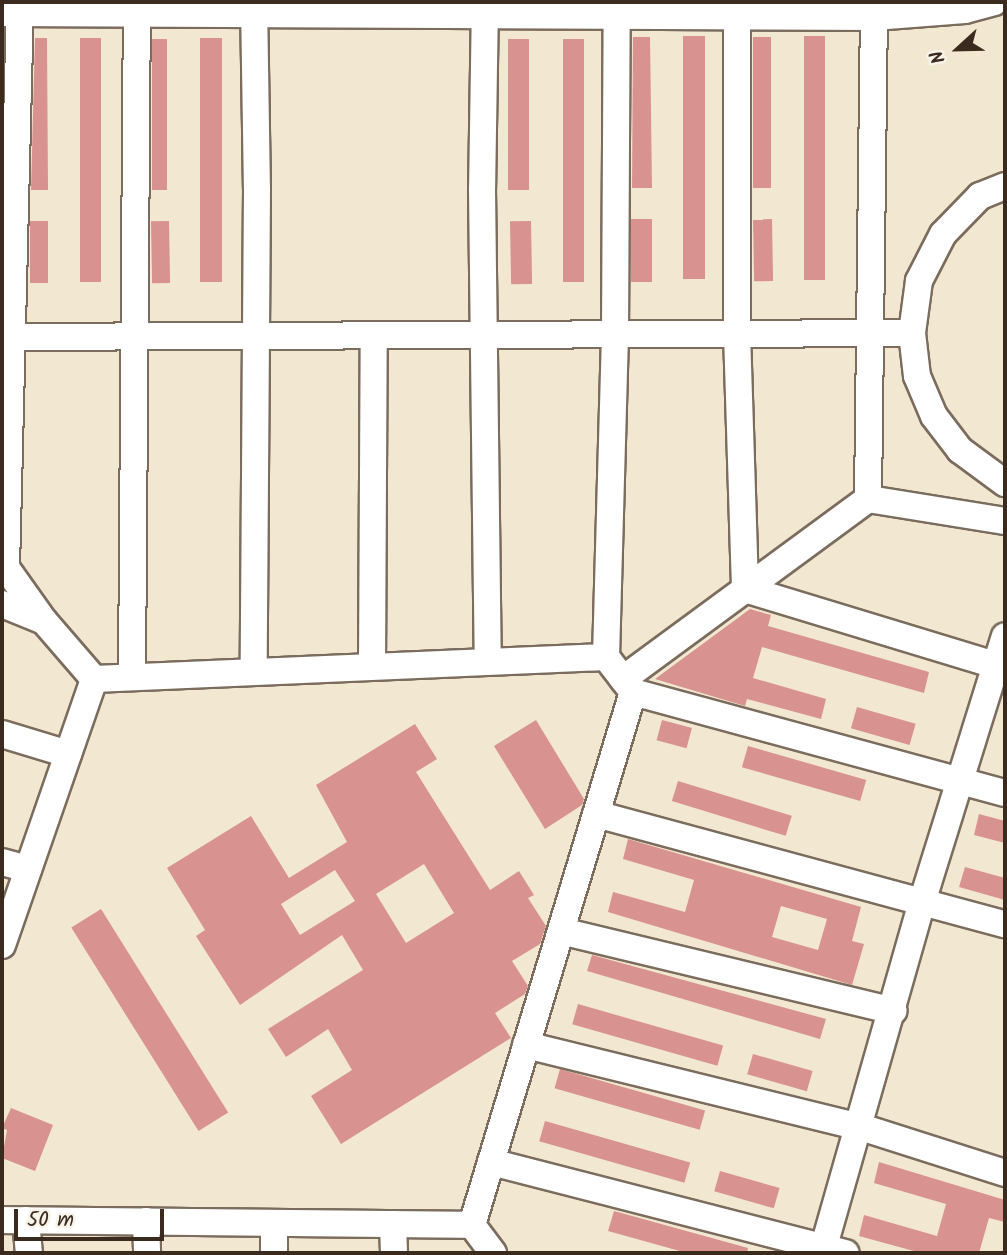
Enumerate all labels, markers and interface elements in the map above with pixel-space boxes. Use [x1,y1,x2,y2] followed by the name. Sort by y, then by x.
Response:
[923,14,993,84] north arrow
[922,46,955,68] text: N
[18,1196,168,1240] scale bar
[27,1204,74,1237] text: 50 m

